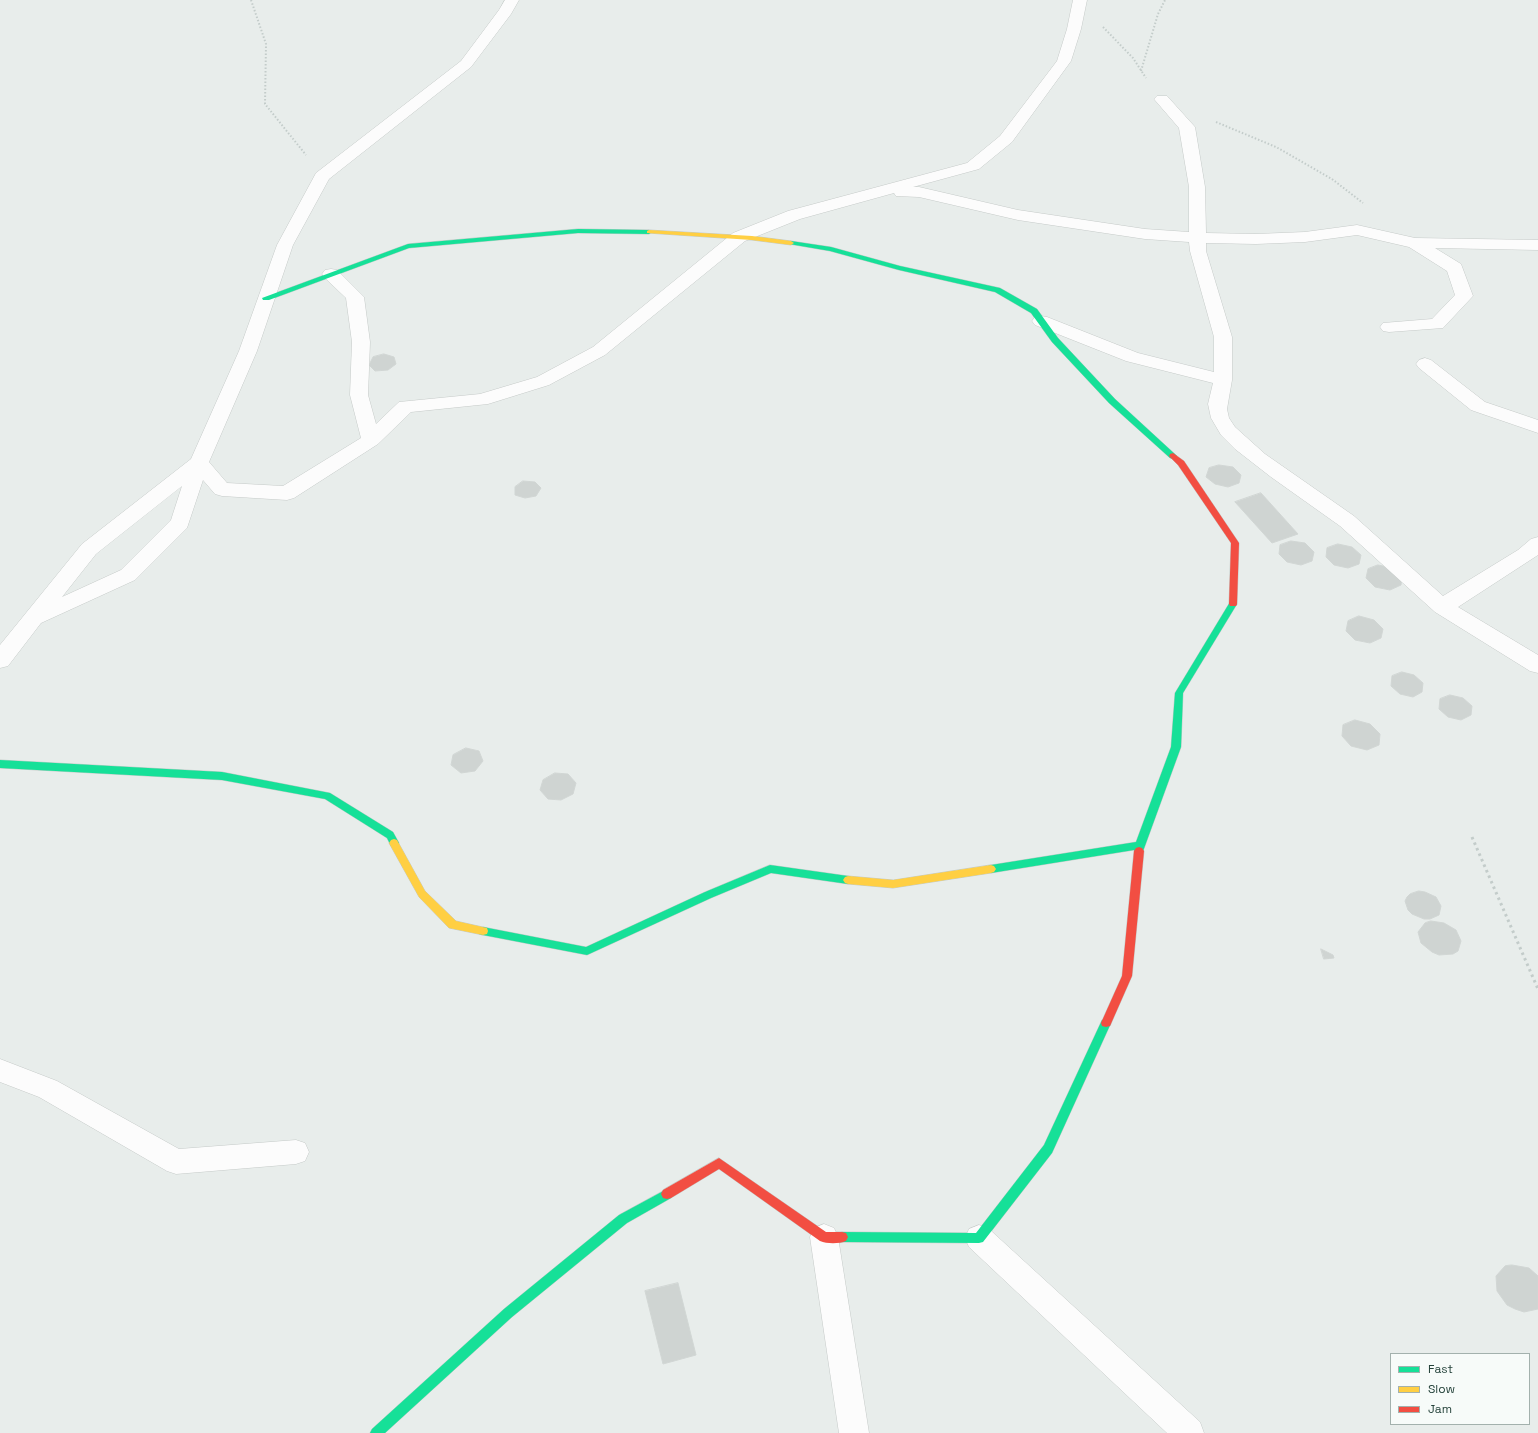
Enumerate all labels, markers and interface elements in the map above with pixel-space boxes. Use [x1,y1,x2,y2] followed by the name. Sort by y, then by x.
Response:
[1390,1353,1530,1425] legend
[1428,1361,1453,1377] text: Fast
[1428,1381,1455,1397] text: Slow
[1428,1401,1452,1417] text: Jam

